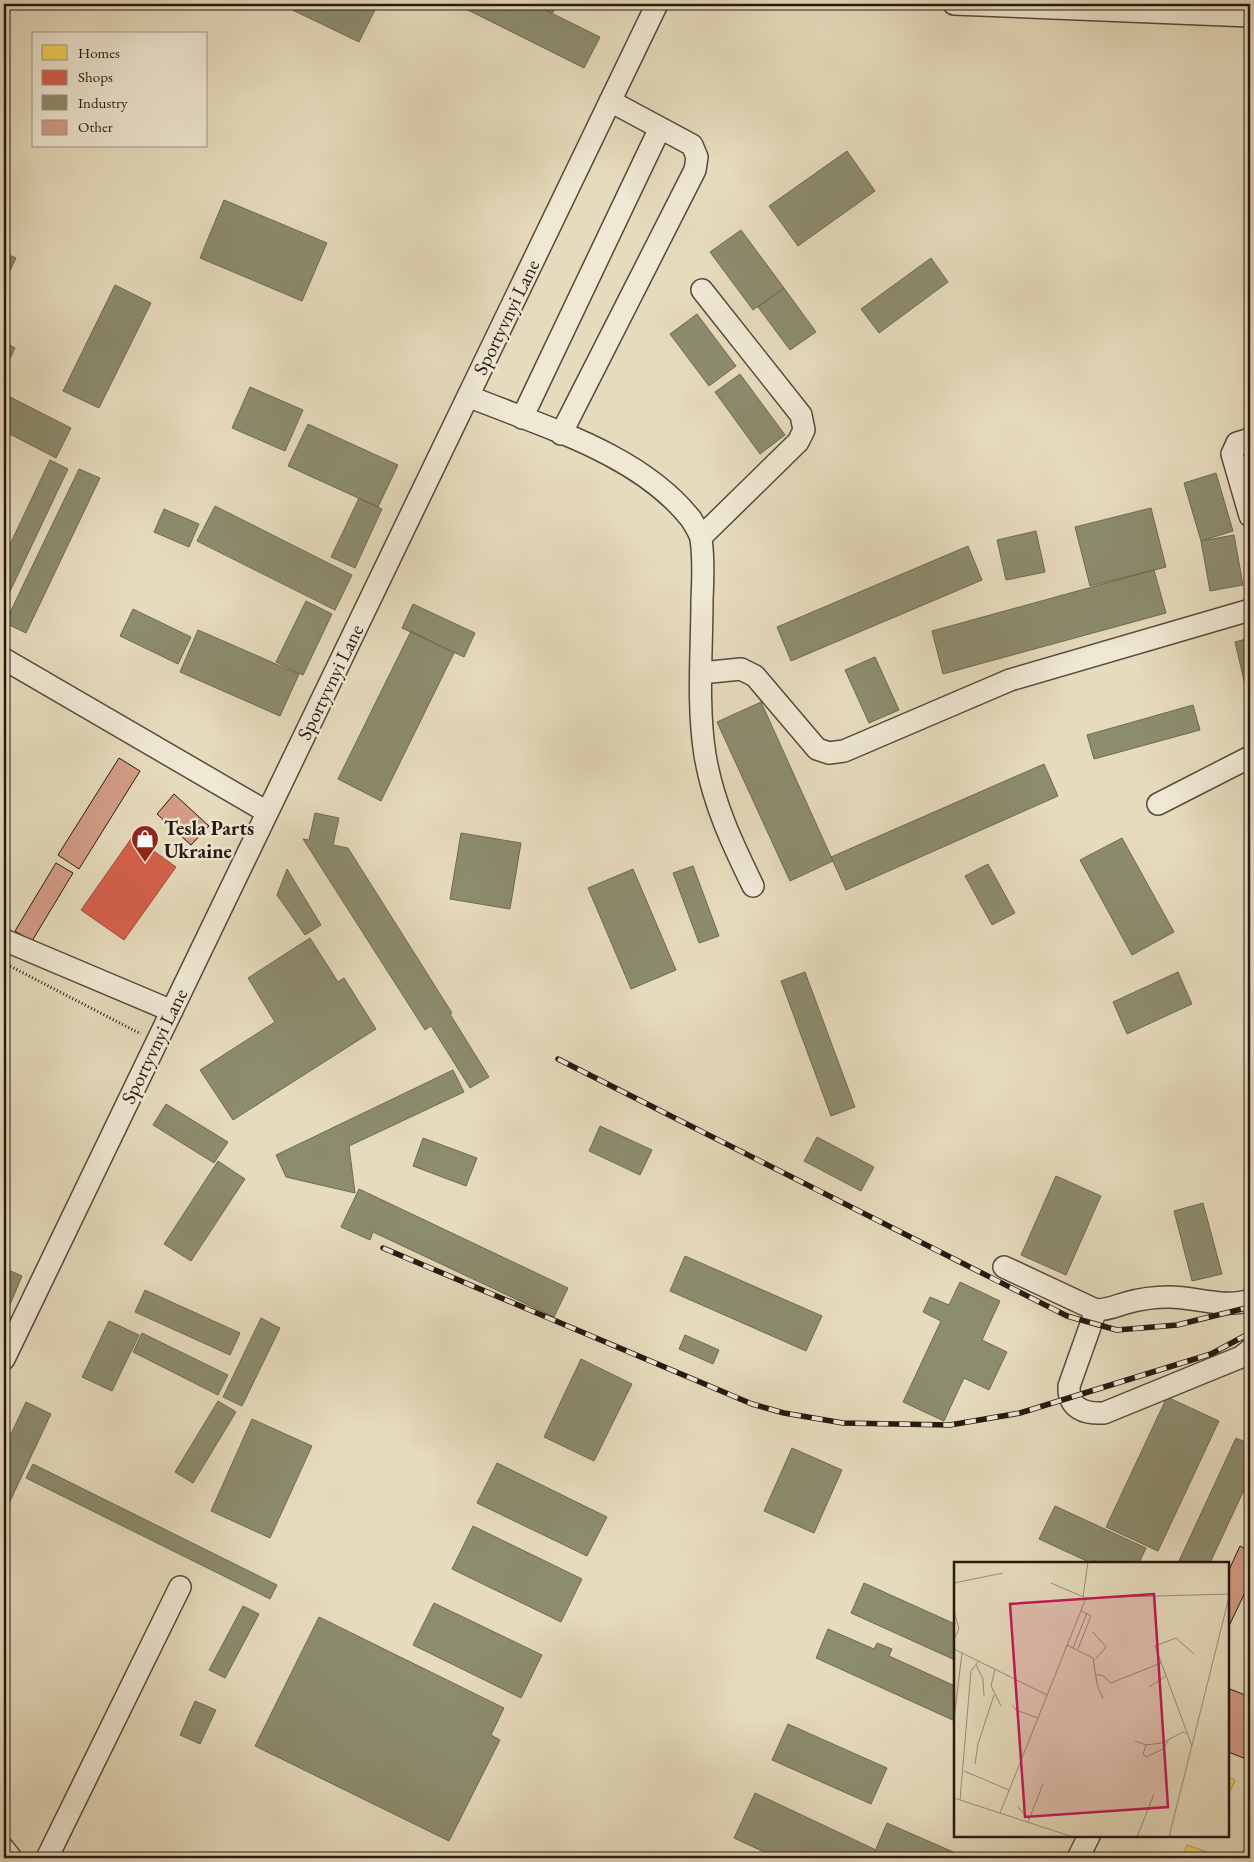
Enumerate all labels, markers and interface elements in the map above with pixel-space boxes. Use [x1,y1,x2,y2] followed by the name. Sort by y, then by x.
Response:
[32,32,208,148] legend
[78,43,120,62] text: Homes
[78,67,113,86] text: Shops
[78,93,128,112] text: Industry
[78,117,113,136] text: Other
[467,255,545,379] street label: Sportyvnyi Lane
[291,620,369,744] street label: Sportyvnyi Lane
[164,815,254,864] place label: Tesla Parts Ukraine
[130,824,160,863] shop icon: Tesla Parts Ukraine
[115,984,193,1108] street label: Sportyvnyi Lane
[954,1562,1229,1837] inset map

